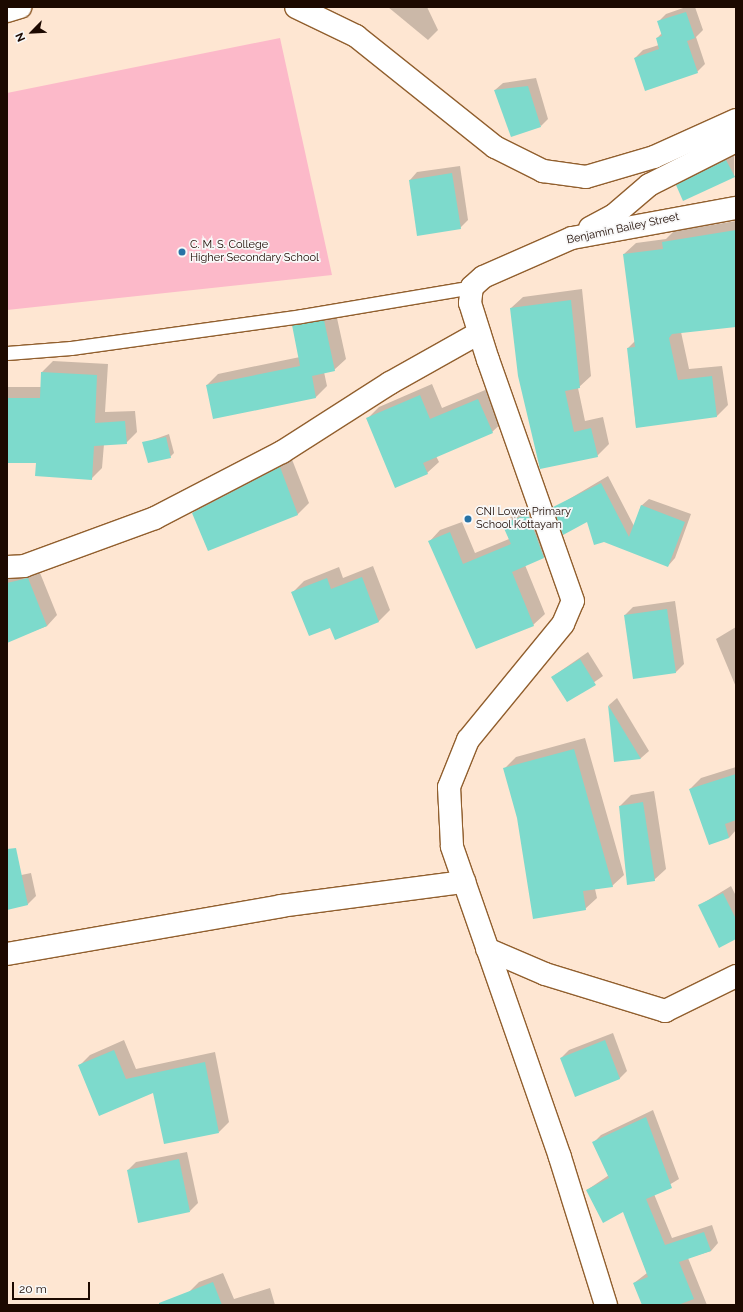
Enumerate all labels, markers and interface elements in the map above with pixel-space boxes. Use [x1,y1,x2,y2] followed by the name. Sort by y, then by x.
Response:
[12,12,52,52] north arrow
[13,31,28,44] text: N
[566,211,680,247] street label: Benjamin Bailey Street
[190,239,320,265] place label: C. M. S. College Higher Secondary School
[177,247,187,257] marker: C. M. S. College Higher Secondary School
[476,506,571,532] place label: CNI Lower Primary School Kottayam
[463,514,473,524] marker: CNI Lower Primary School Kottayam
[14,1274,92,1300] scale bar
[19,1282,47,1296] text: 20 m

